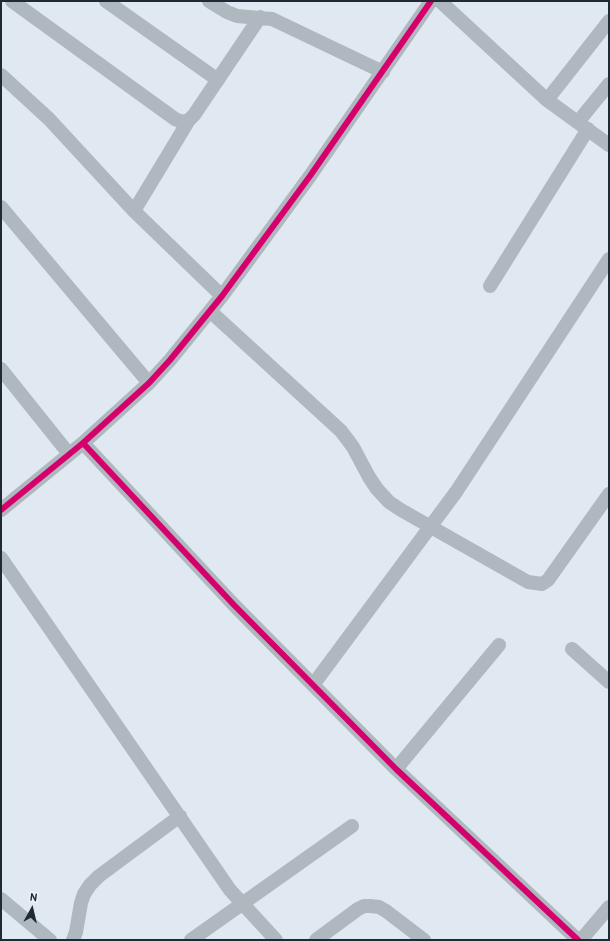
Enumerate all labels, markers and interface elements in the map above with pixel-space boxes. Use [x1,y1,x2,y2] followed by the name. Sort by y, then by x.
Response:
[12,889,52,929] north arrow
[29,890,38,905] text: N

